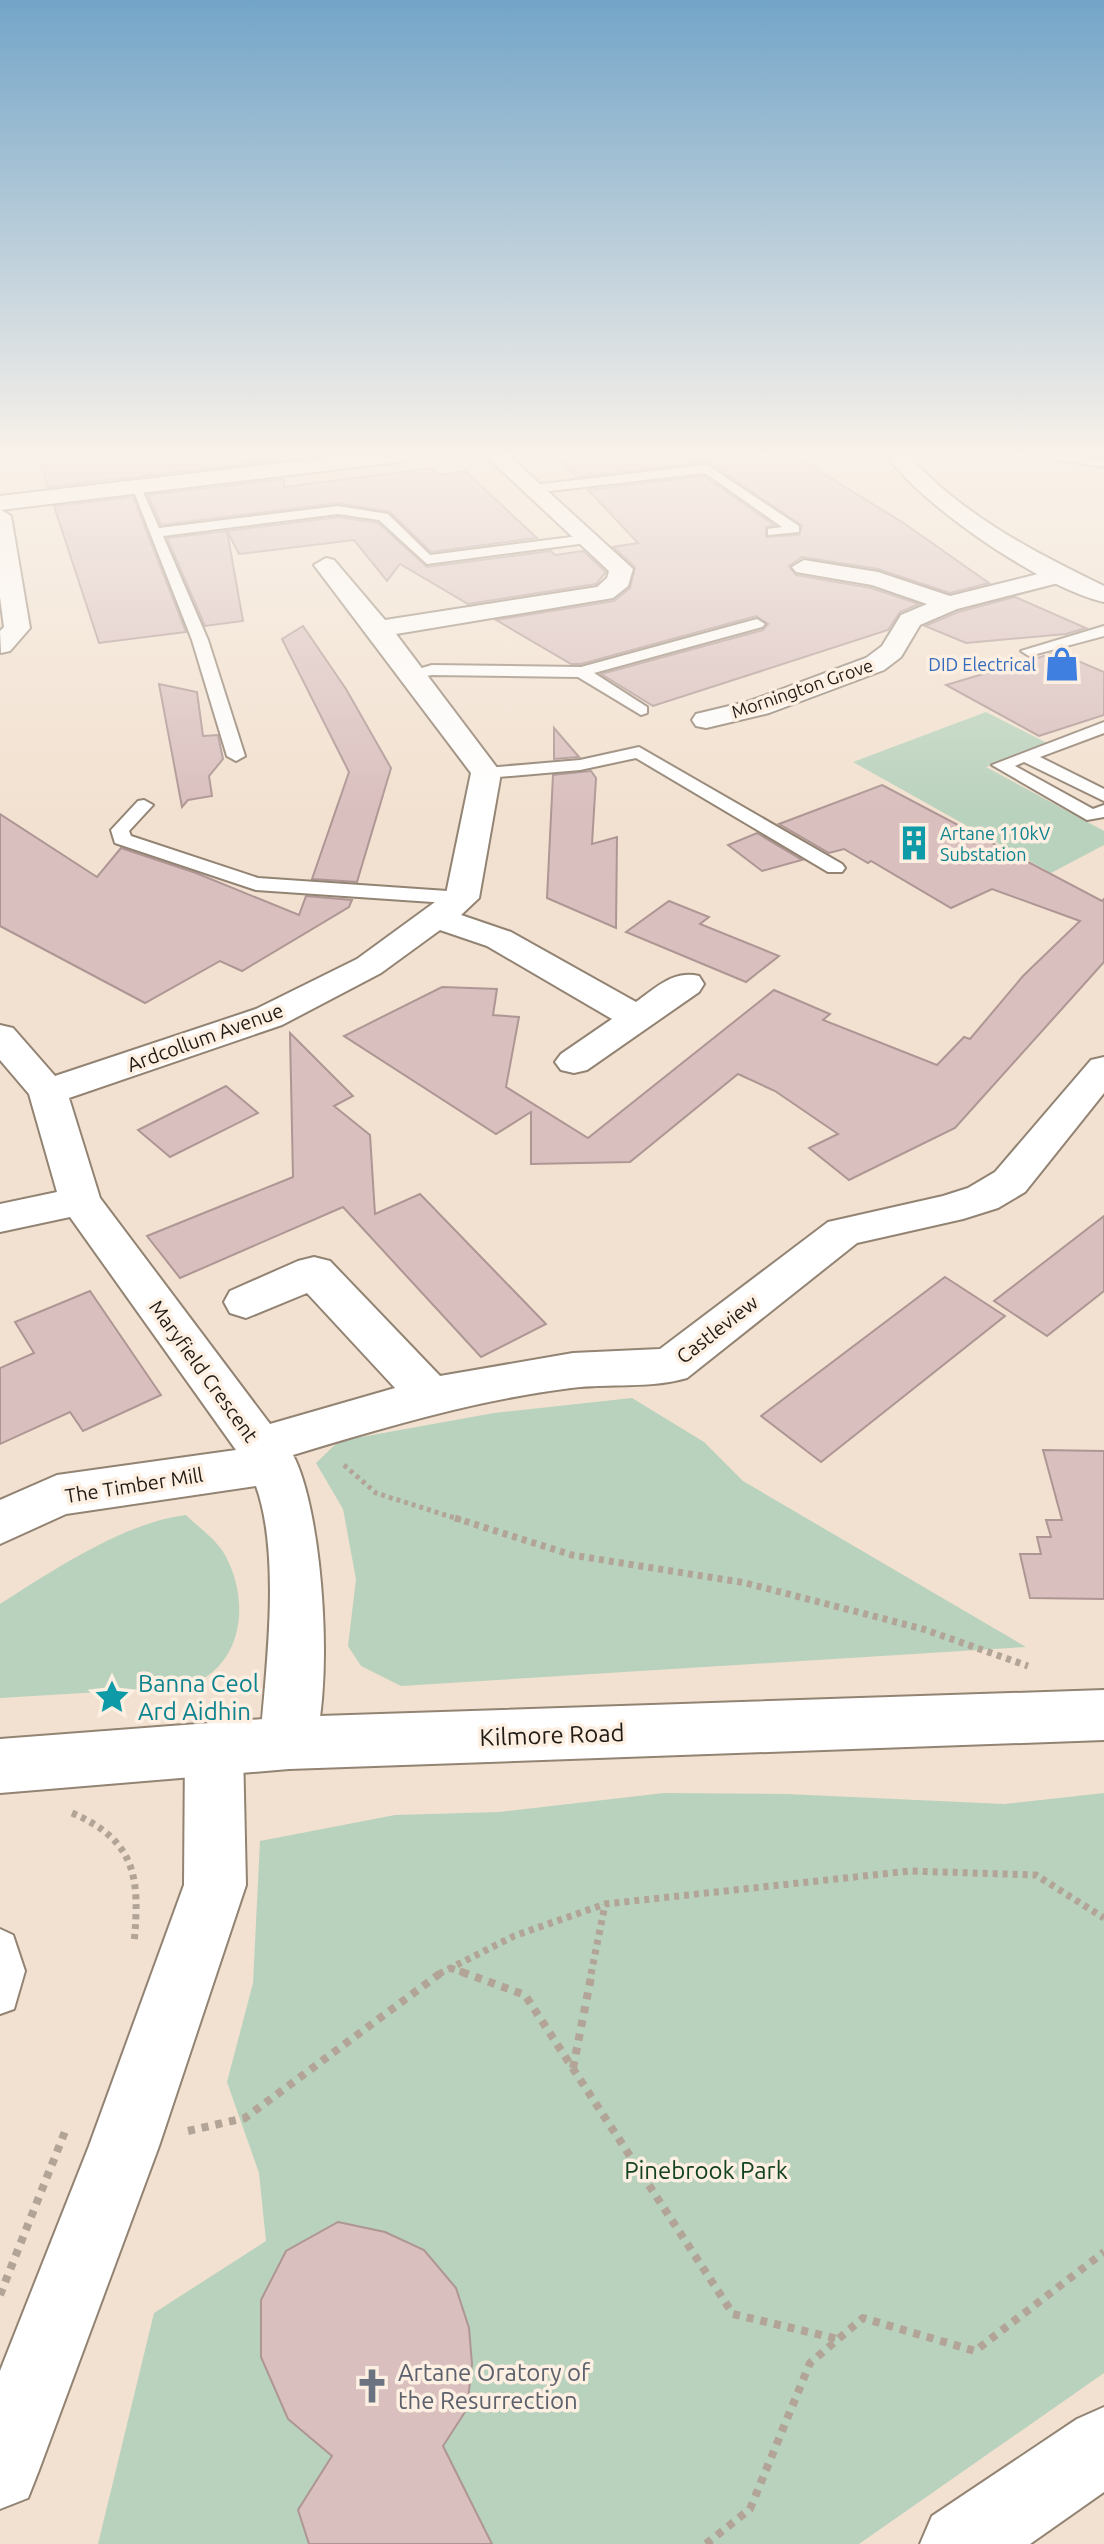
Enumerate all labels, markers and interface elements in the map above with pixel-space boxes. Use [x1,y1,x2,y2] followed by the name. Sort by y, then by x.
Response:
[1043,645,1081,683] shop icon: DID Electrical
[729,654,875,722] street label: Mornington Grove
[928,654,1036,674] place label: DID Electrical
[940,823,1051,864] place label: Artane 110kV Substation
[895,824,933,862] building icon: Artane 110kV Substation
[124,998,286,1076] street label: Ardcollum Avenue
[672,1290,763,1368] street label: Castleview
[145,1296,263,1446] street label: Maryfield Crescent
[63,1463,205,1507] street label: The Timber Mill
[138,1670,259,1725] place label: Banna Ceol Ard Aidhin
[93,1678,131,1716] place icon: Banna Ceol Ard Aidhin
[479,1719,625,1751] street label: Kilmore Road
[624,2157,788,2184] park label: Pinebrook Park
[398,2359,591,2414] place label: Artane Oratory of the Resurrection
[353,2367,391,2405] church icon: Artane Oratory of the Resurrection

